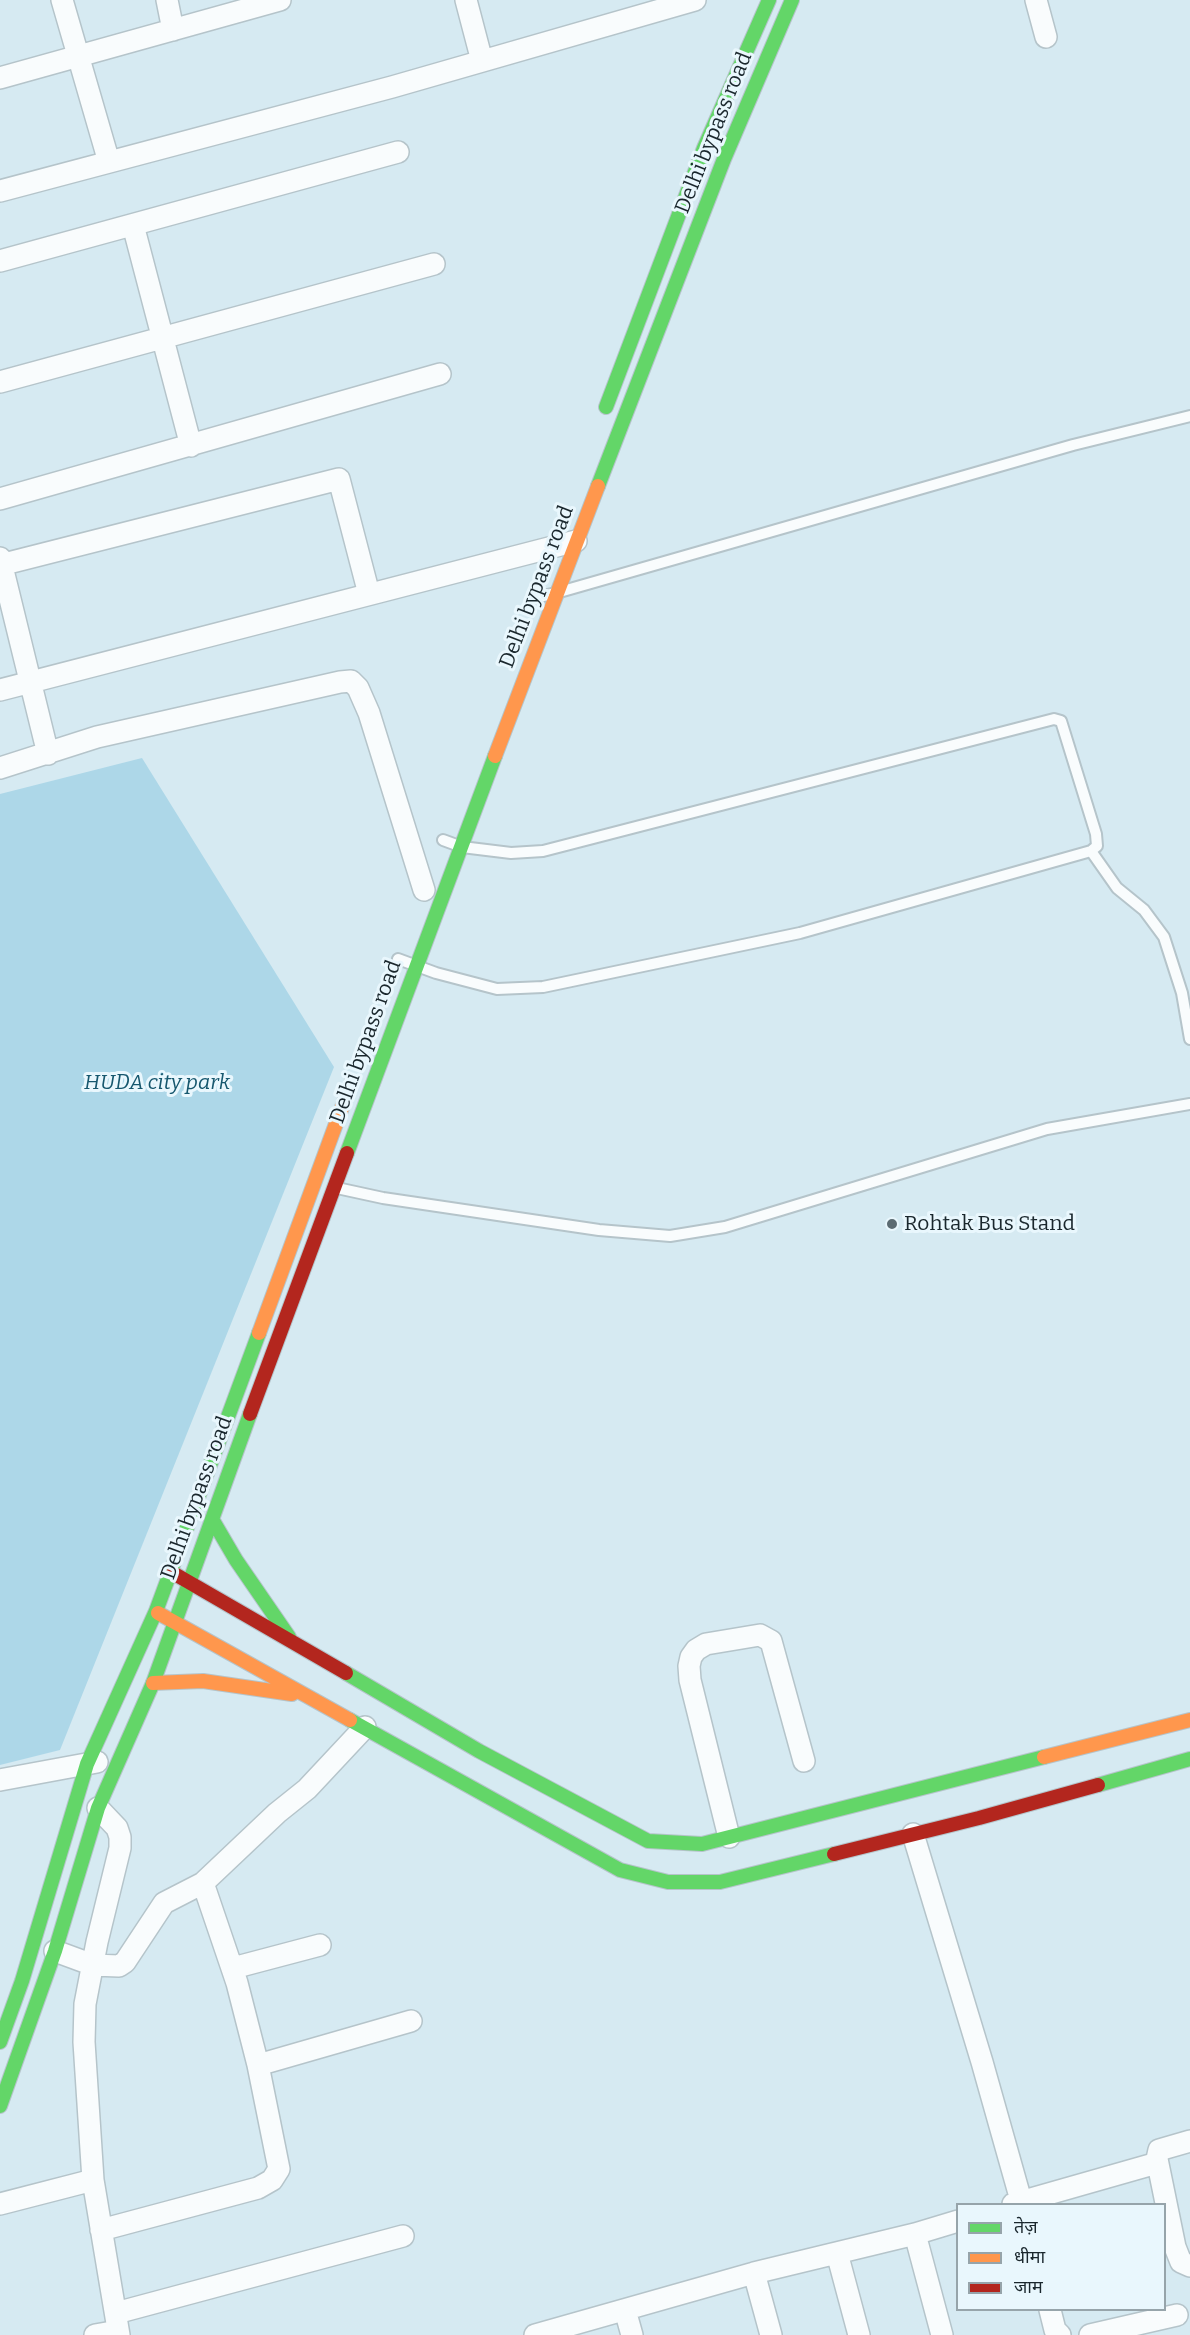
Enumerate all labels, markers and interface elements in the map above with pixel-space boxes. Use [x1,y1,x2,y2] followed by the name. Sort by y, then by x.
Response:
[670,49,758,217] street label: Delhi bypass road
[494,502,580,672] street label: Delhi bypass road
[325,957,407,1127] street label: Delhi bypass road
[84,1070,230,1096] park label: HUDA city park
[904,1211,1075,1237] place label: Rohtak Bus Stand
[885,1217,899,1231] marker: Rohtak Bus Stand
[156,1413,238,1583] street label: Delhi bypass road
[956,2203,1166,2311] legend
[1014,2216,1038,2238] text: तेज़
[1014,2246,1045,2268] text: धीमा
[1014,2276,1043,2298] text: जाम

